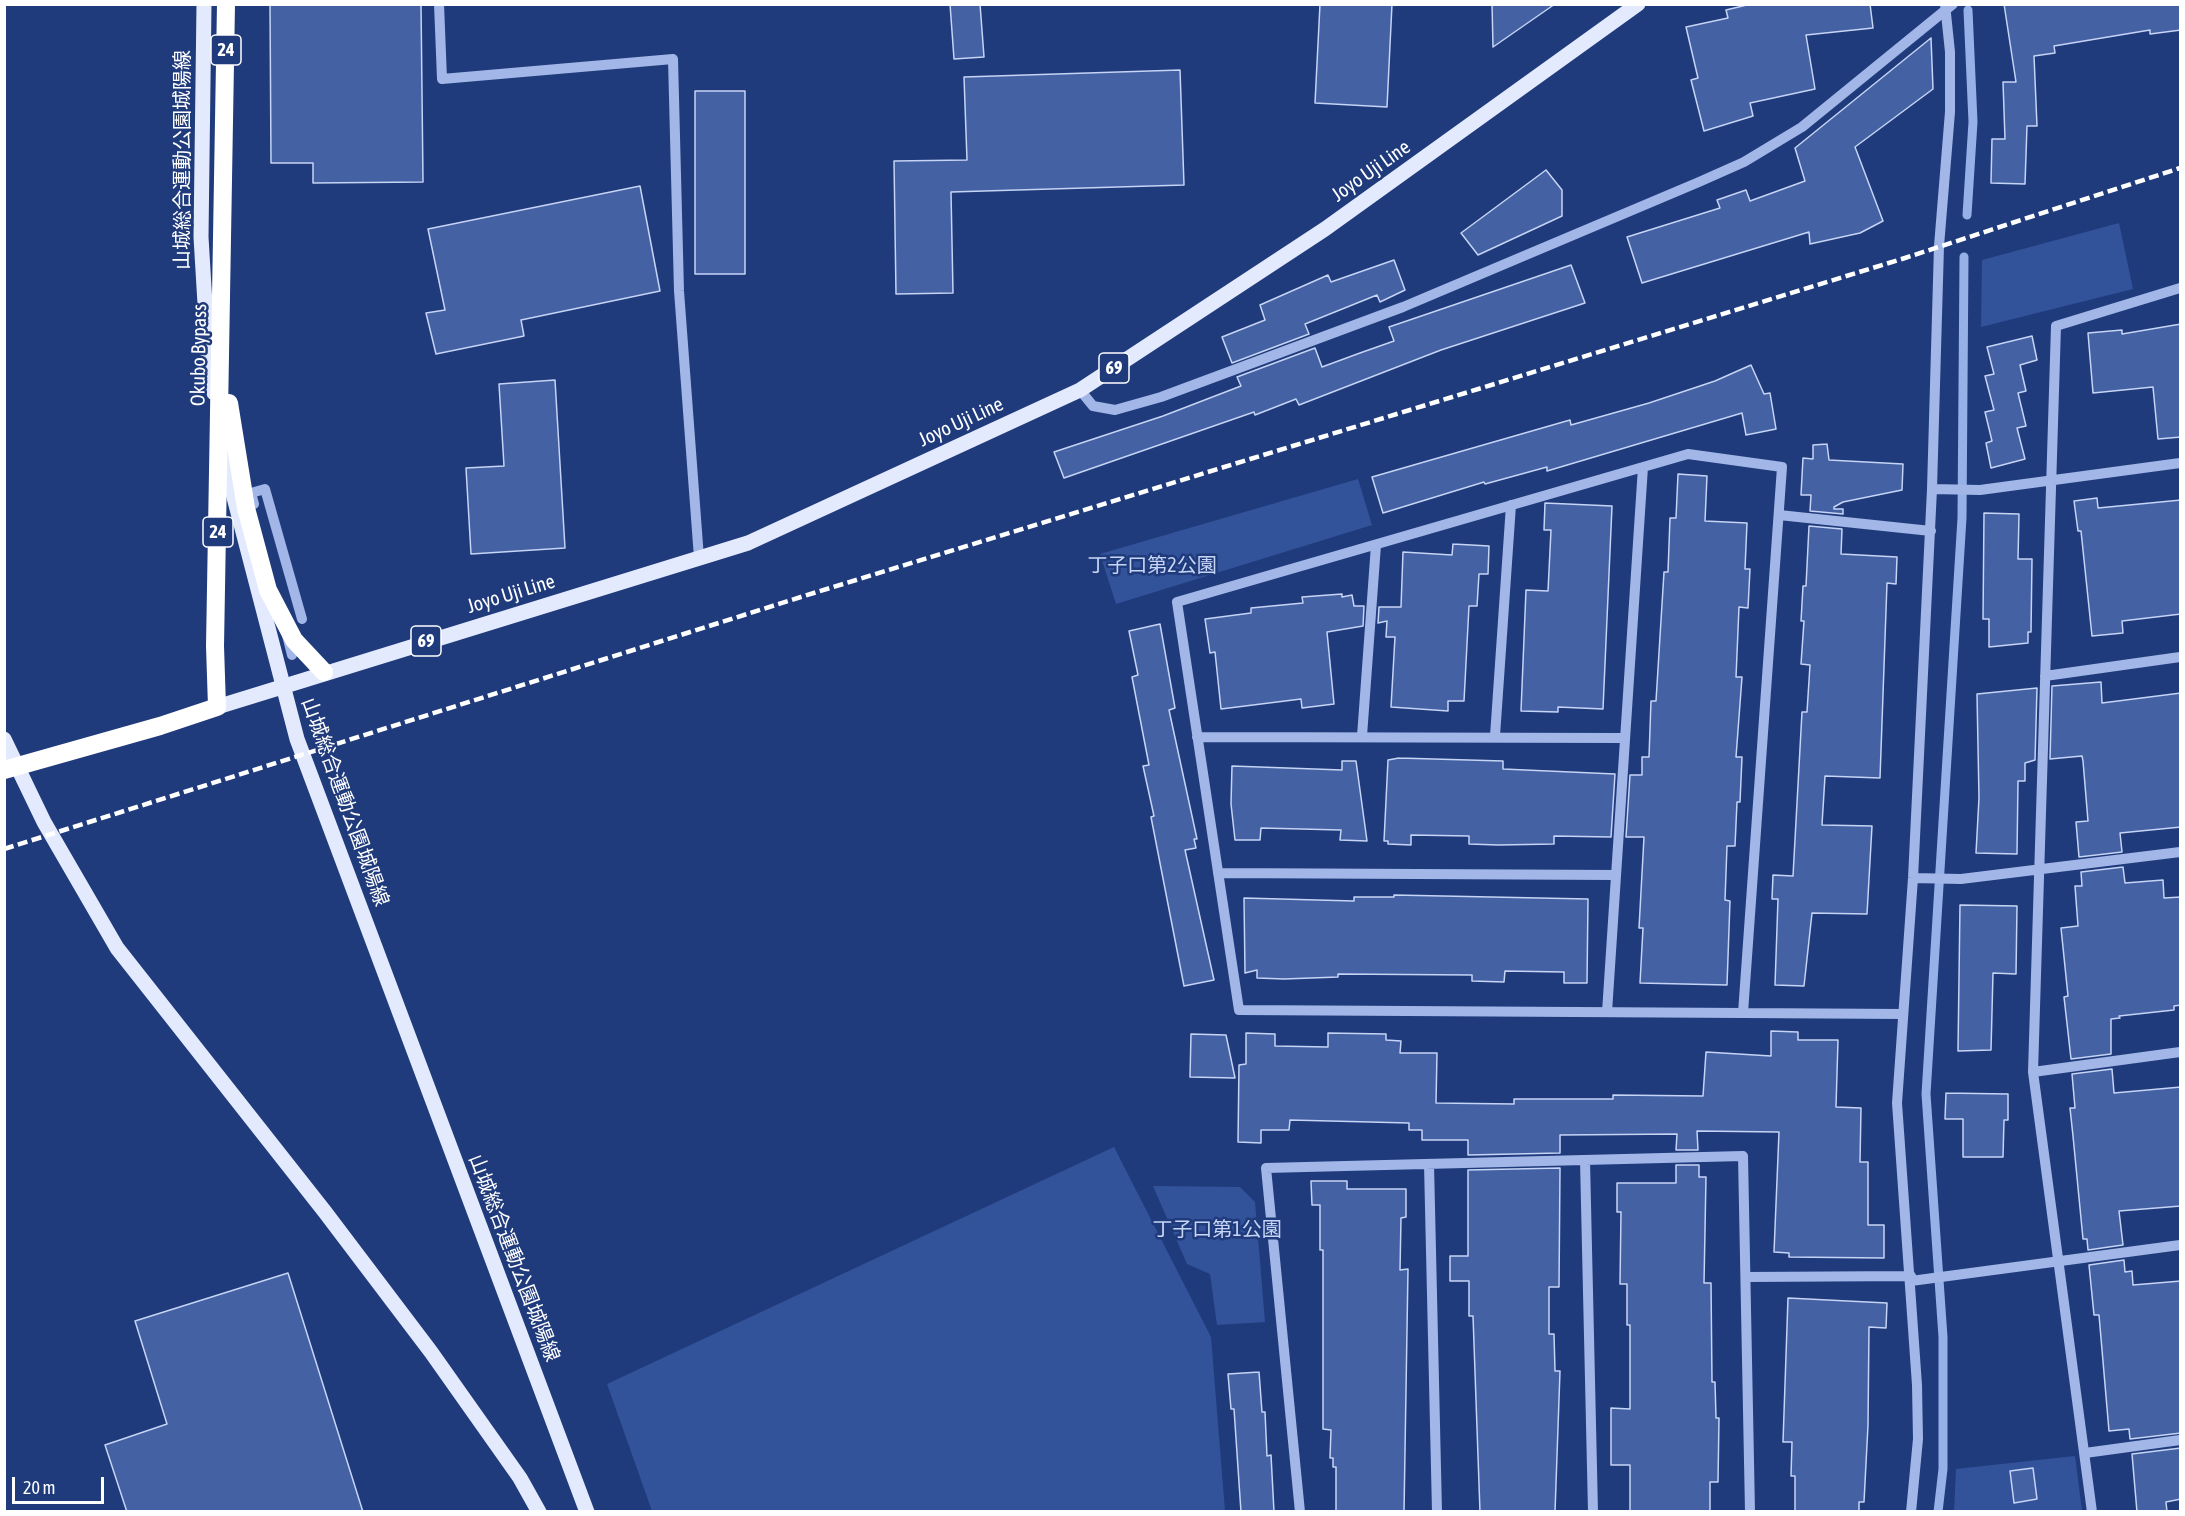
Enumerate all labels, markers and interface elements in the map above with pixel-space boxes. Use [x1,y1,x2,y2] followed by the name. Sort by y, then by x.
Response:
[211,35,241,65] road number: 24
[171,50,195,270] street label: 山城総合運動公園城陽線
[1327,135,1415,207] street label: Joyo Uji Line
[186,304,212,406] street label: Okubo Bypass
[1099,353,1129,383] road number: 69
[915,392,1007,452] street label: Joyo Uji Line
[203,517,233,547] road number: 24
[1087,554,1217,578] park label: 丁子口第2公園
[464,569,558,619] street label: Joyo Uji Line
[411,626,441,656] road number: 69
[296,695,394,909] street label: 山城総合運動公園城陽線
[463,1151,565,1365] street label: 山城総合運動公園城陽線
[1152,1218,1282,1242] park label: 丁子口第1公園
[15,1465,106,1503] scale bar
[23,1477,55,1498] text: 20 m

